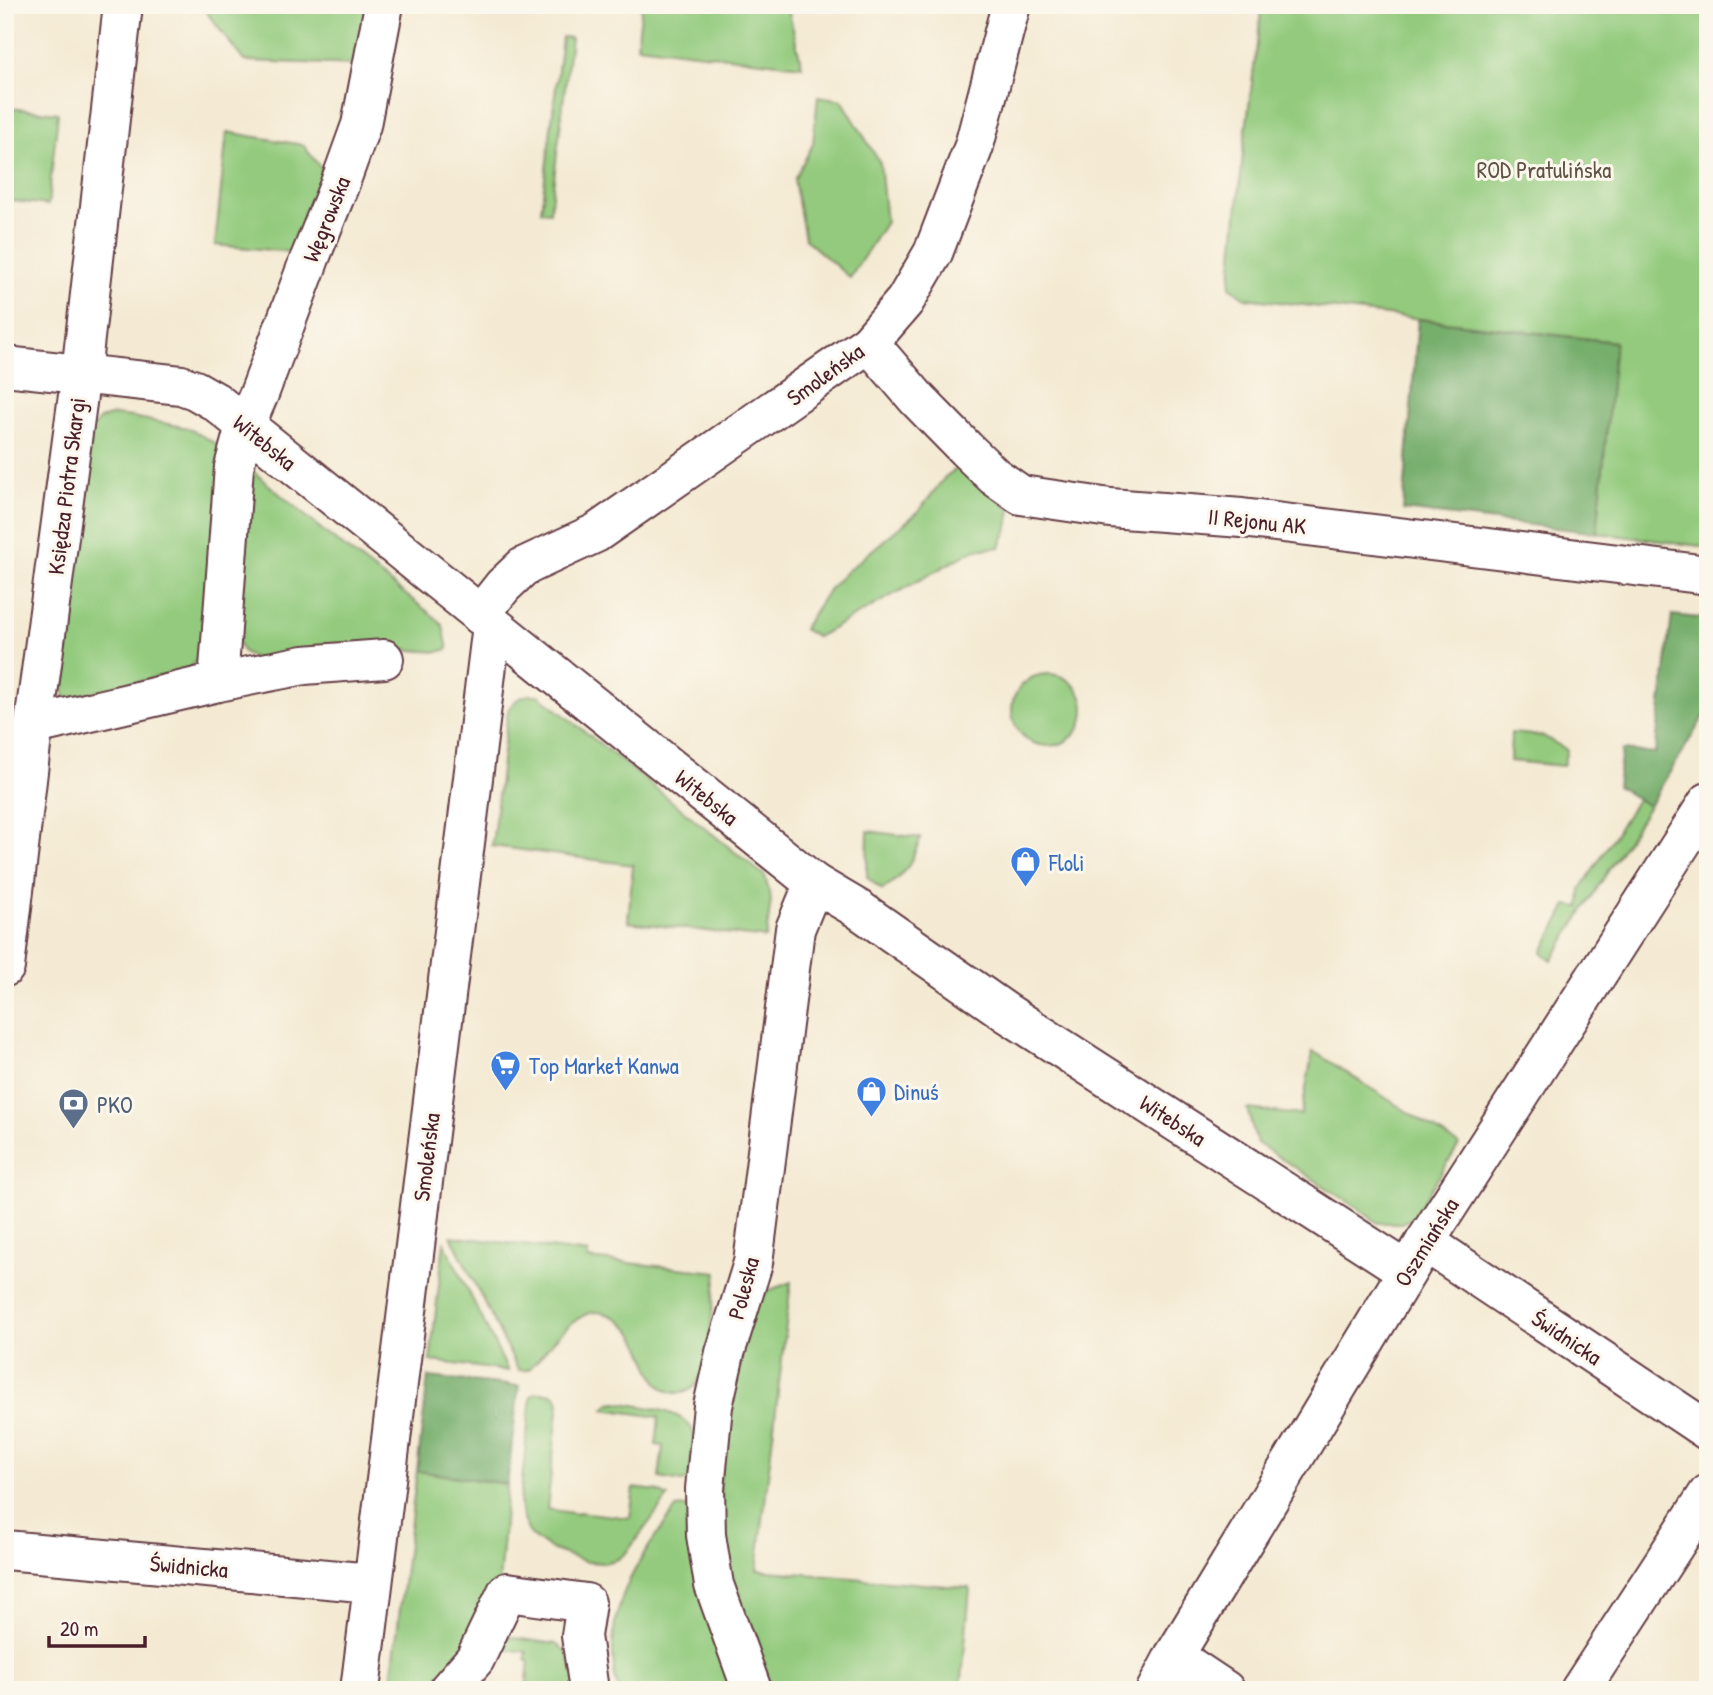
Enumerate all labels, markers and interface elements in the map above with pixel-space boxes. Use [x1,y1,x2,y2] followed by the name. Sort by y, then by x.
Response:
[1477,154,1611,185] park label: ROD Pratulińska
[295,172,357,266] street label: Węgrowska
[780,335,870,413] street label: Smoleńska
[40,396,92,576] street label: Księdza Piotra Skargi
[227,407,303,477] street label: Witebska
[1206,500,1308,542] street label: II Rejonu AK
[669,762,745,832] street label: Witebska
[1009,845,1043,889] shop icon: Floli
[1048,847,1084,878] place label: Floli
[489,1048,523,1092] supermarket icon: Top Market Kanwa
[529,1050,679,1081] place label: Top Market Kanwa
[854,1074,888,1118] shop icon: Dinuś
[894,1076,939,1107] place label: Dinuś
[57,1087,91,1131] bank icon: PKO
[1134,1087,1212,1153] street label: Witebska
[97,1089,133,1120] place label: PKO
[405,1111,447,1203] street label: Smoleńska
[1387,1192,1465,1292] street label: Oszmiańska
[720,1254,766,1322] street label: Poleska
[1526,1302,1608,1372] street label: Świdnicka
[149,1547,229,1585] street label: Świdnicka
[49,1604,145,1648] scale bar
[60,1614,98,1643] text: 20 m

